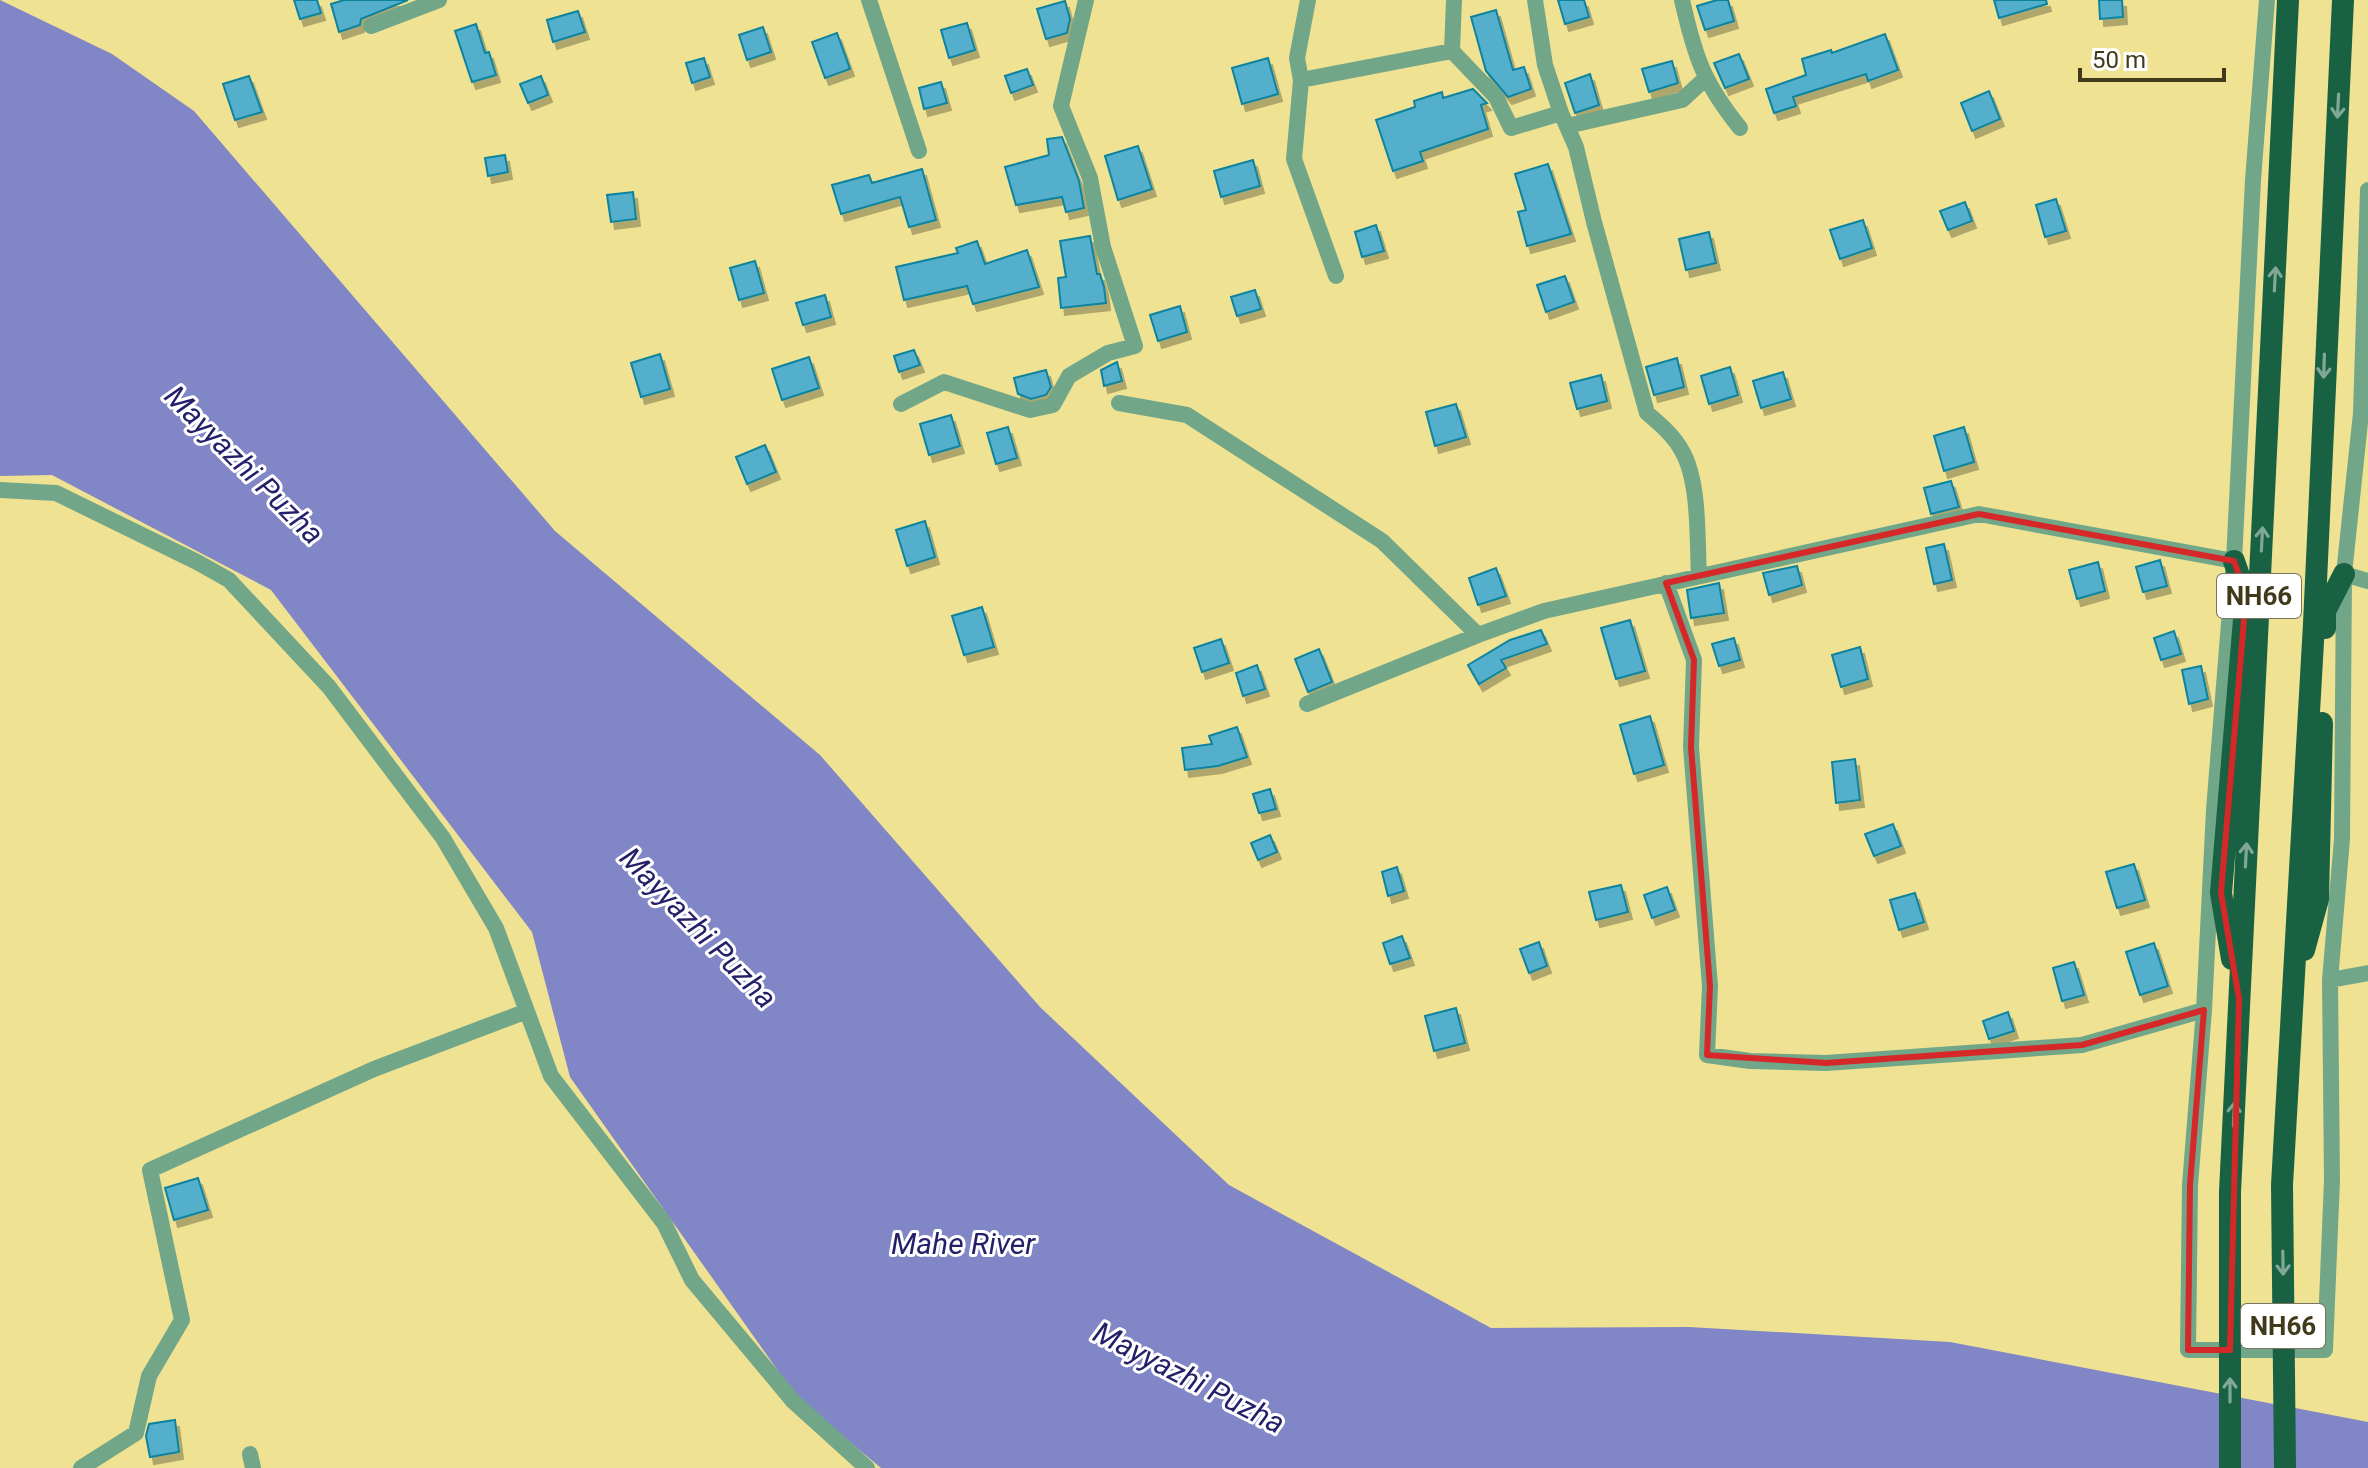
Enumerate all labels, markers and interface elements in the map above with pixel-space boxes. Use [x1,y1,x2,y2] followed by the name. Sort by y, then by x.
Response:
[2080,32,2224,82] scale bar
[2092,46,2146,74] text: 50 m
[2330,92,2345,119] one-way arrow
[2267,266,2282,293] one-way arrow
[2317,352,2332,379] one-way arrow
[158,378,331,551] water label: Mayyazhi Puzha
[2254,526,2269,553] one-way arrow
[2217,574,2301,618] road number: NH66
[613,840,784,1015] water label: Mayyazhi Puzha
[2239,842,2254,869] one-way arrow
[2226,1101,2241,1128] one-way arrow
[891,1226,1036,1261] water label: Mahe River
[2275,1249,2290,1276] one-way arrow
[2241,1304,2325,1348] road number: NH66
[1088,1314,1291,1441] water label: Mayyazhi Puzha
[2222,1377,2238,1404] one-way arrow

